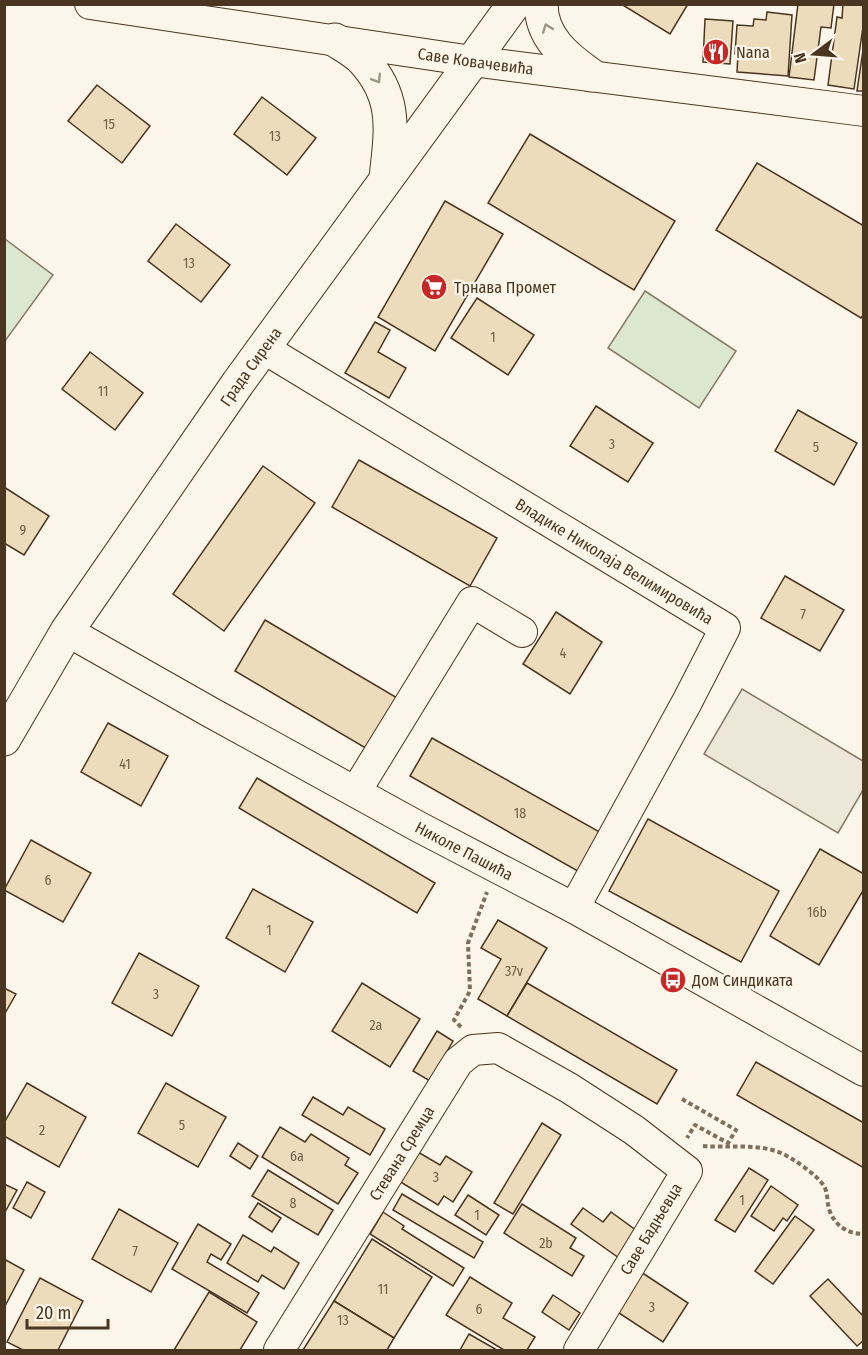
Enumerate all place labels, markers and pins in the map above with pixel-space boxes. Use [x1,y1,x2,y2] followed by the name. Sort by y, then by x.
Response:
[701,37,731,67] restaurant icon: Nana
[736,43,770,62] place label: Nana
[419,272,449,302] supermarket icon: Трнава Промет
[454,278,557,297] place label: Трнава Промет
[658,965,688,995] bus stop icon: Дом Синдиката
[691,971,793,990] place label: Дом Синдиката

